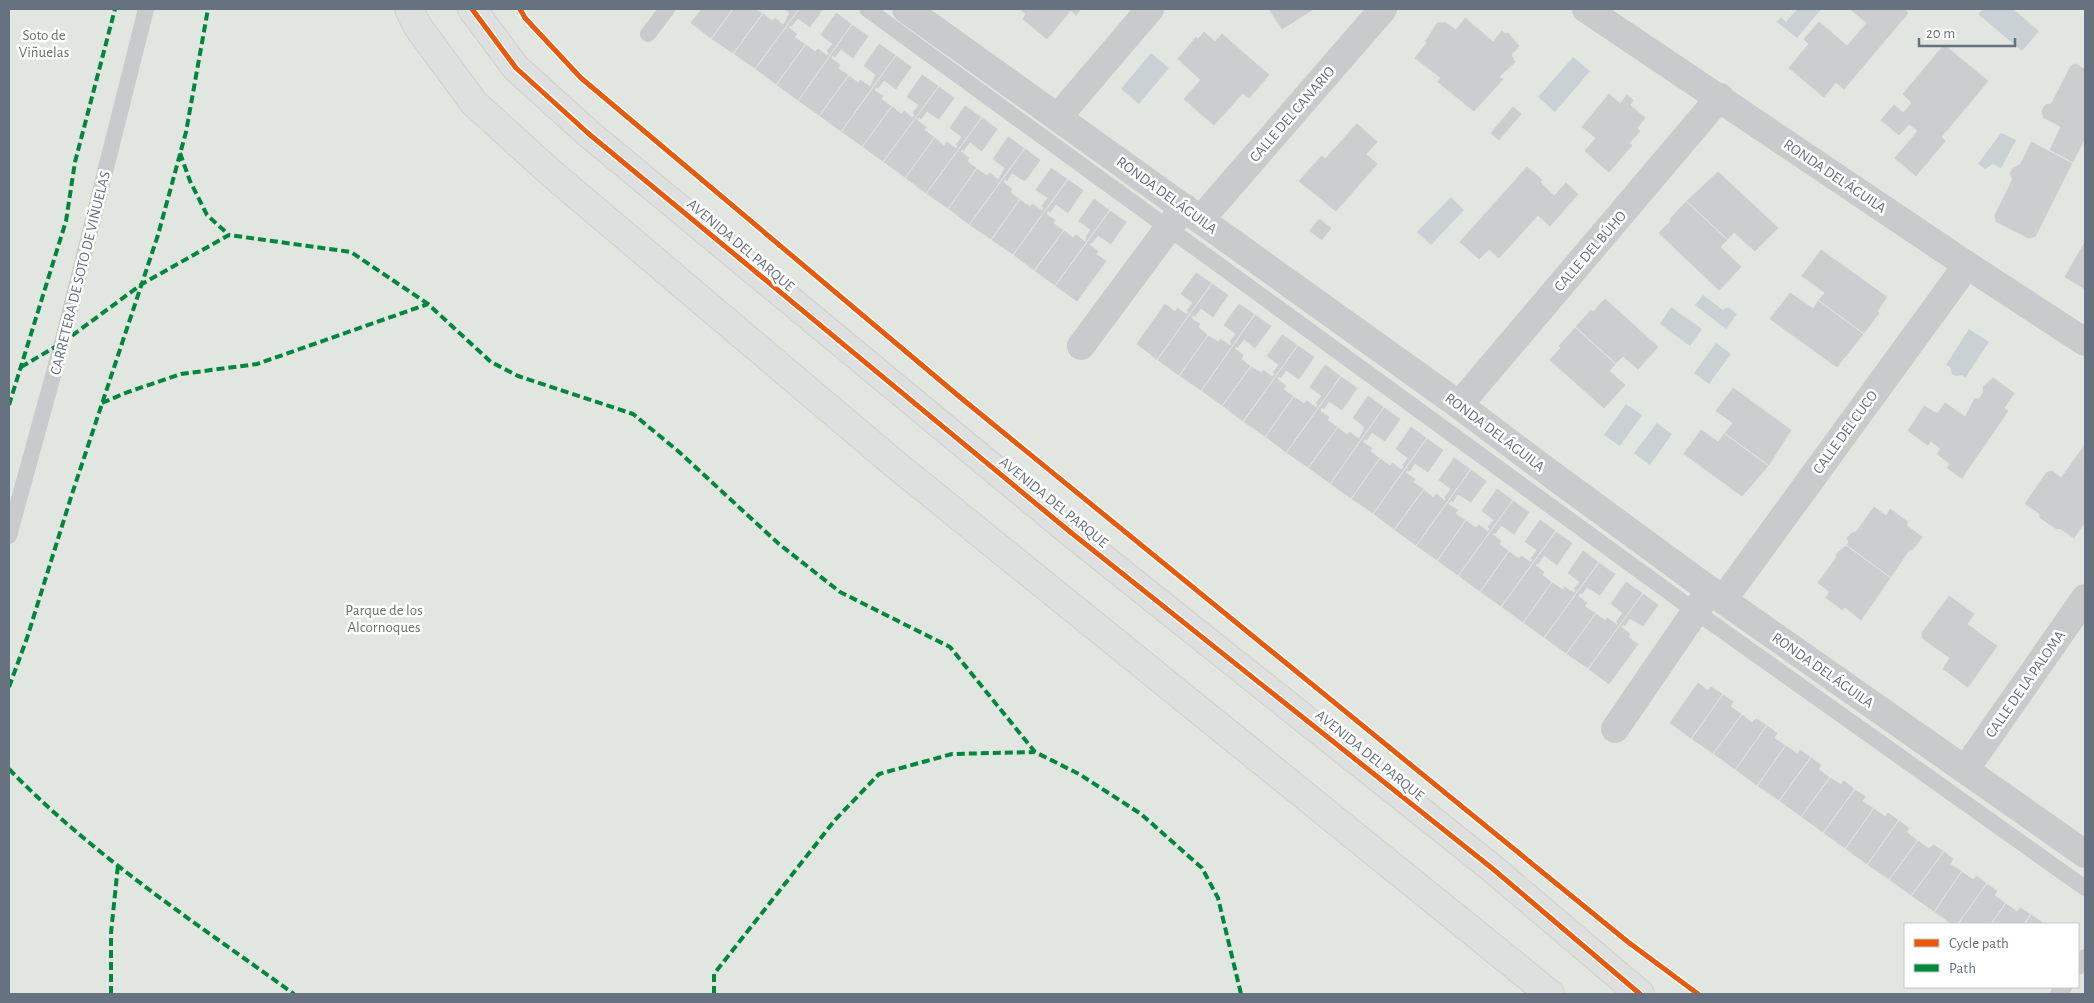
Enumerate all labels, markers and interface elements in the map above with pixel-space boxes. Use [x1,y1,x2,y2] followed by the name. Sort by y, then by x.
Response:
[1919,15,2015,47] scale bar
[1926,26,1955,41] text: 20 m
[19,28,69,60] park label: Soto de Viñuelas
[1247,64,1338,165] street label: CALLE DEL CANARIO
[1781,135,1890,216] street label: RONDA DEL ÁGUILA
[1114,152,1221,237] street label: RONDA DEL ÁGUILA
[47,170,113,376] street label: CARRETERA DE SOTO DE VIÑUELAS
[684,196,797,294] street label: AVENIDA DEL PARQUE
[1550,207,1629,294] street label: CALLE DEL BÚHO
[1810,388,1881,477] street label: CALLE DEL CUCO
[1442,389,1549,475] street label: RONDA DEL ÁGUILA
[997,454,1111,551] street label: AVENIDA DEL PARQUE
[345,603,423,635] park label: Parque de los Alcornoques
[1769,628,1878,711] street label: RONDA DEL ÁGUILA
[1983,628,2068,741] street label: CALLE DE LA PALOMA
[1313,707,1427,804] street label: AVENIDA DEL PARQUE
[1904,923,2079,988] legend
[1949,936,2009,951] text: Cycle path
[1949,961,1976,976] text: Path

